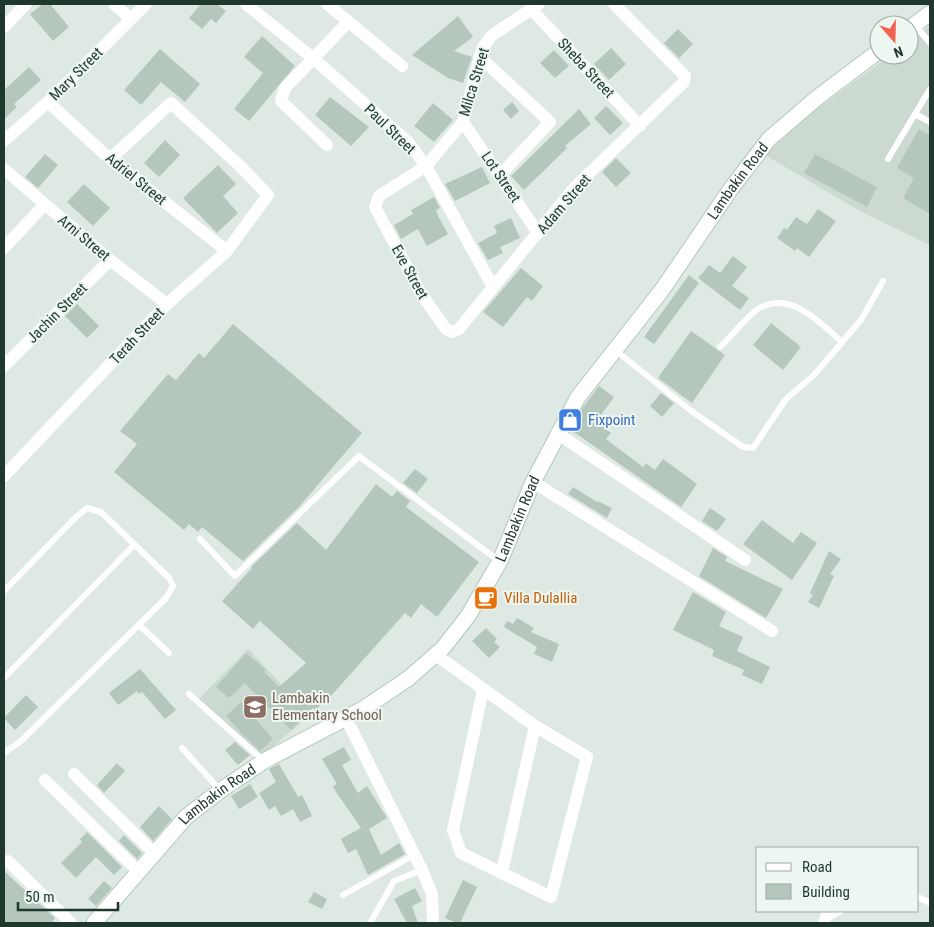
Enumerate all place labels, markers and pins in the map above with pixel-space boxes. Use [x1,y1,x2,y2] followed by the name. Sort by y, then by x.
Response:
[557,407,583,433] shop icon: Fixpoint
[588,411,635,429] place label: Fixpoint
[473,585,499,611] cafe icon: Villa Dulallia
[504,589,577,607] place label: Villa Dulallia
[272,689,382,724] place label: Lambakin Elementary School
[242,694,268,720] school or university icon: Lambakin Elementary School

